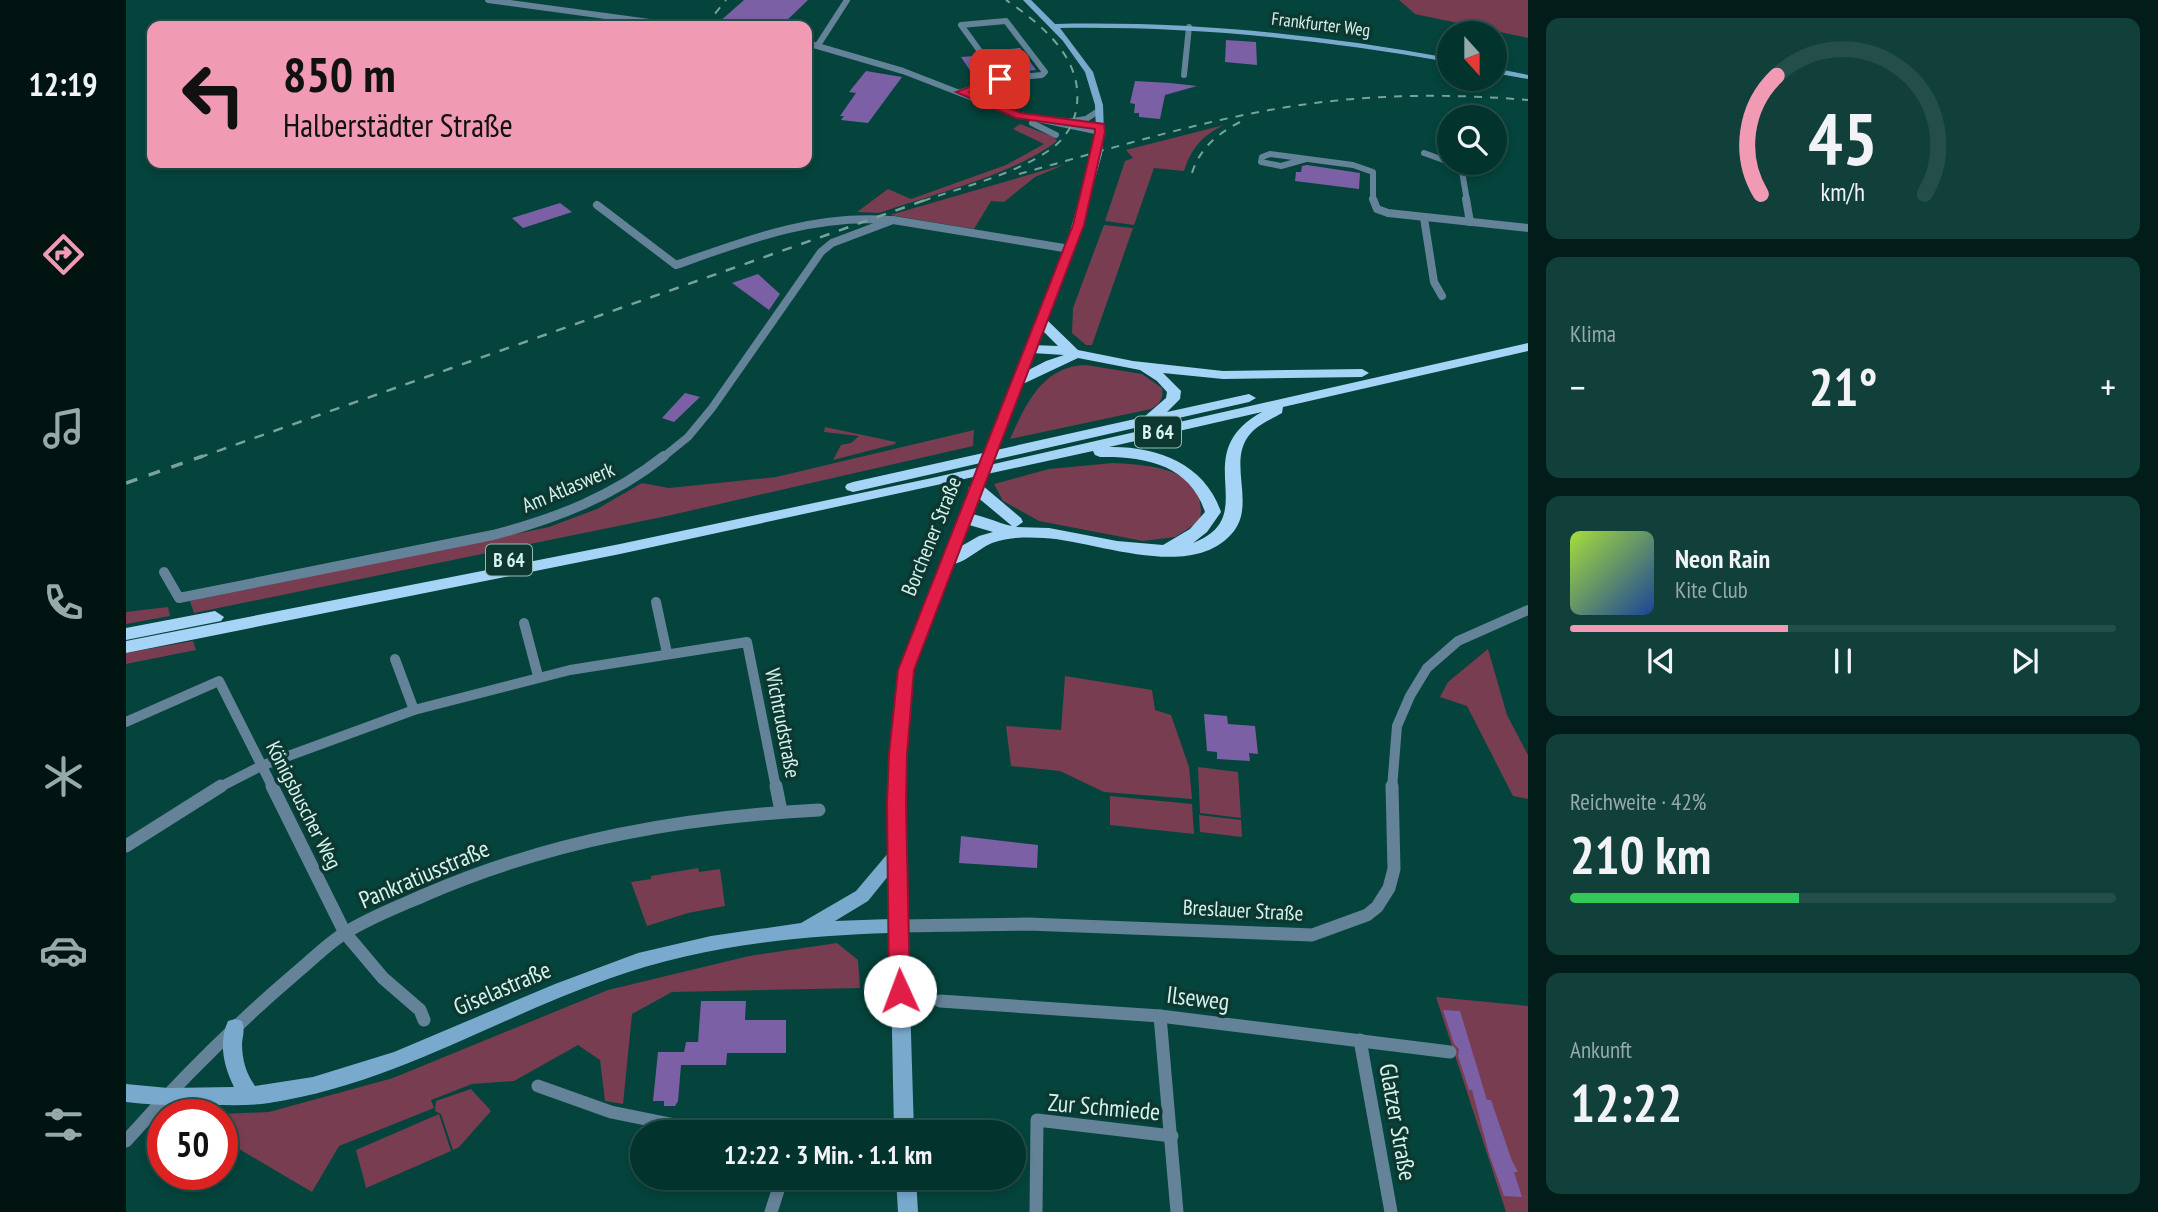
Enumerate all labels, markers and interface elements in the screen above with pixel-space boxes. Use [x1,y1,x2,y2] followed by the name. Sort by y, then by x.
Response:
[1270,7,1372,41] street label: Frankfurter Weg
[1437,21,1507,91] north arrow
[1437,21,1507,175] map controls
[283,42,396,106] text: 850 m
[168,49,259,140] icon: left
[970,49,1030,109] pin
[981,60,1019,98] icon: arrive
[28,63,98,105] text: 12:19
[1808,91,1878,185] text: 45
[283,104,513,146] text: Halberstädter Straße
[1437,105,1507,175] button: search
[1821,176,1865,208] text: km/h
[39,230,88,279] icon: directions
[1570,319,1616,348] text: Klima
[1809,353,1877,420] text: 21°
[1570,362,1586,411] text: −
[2100,362,2116,411] text: +
[39,404,88,453] icon: music
[1135,416,1181,448] road number: B 64
[518,455,618,519] street label: Am Atlaswerk
[895,473,967,599] street label: Borchener Straße
[1675,542,1770,575] text: Neon Rain
[486,544,532,576] road number: B 64
[1675,575,1748,604] text: Kite Club
[39,578,88,627] icon: phone
[1642,642,1680,680] icon: previous
[1824,642,1862,680] icon: pause
[2006,642,2044,680] icon: next
[759,666,807,780] street label: Wichtrudstraße
[260,736,348,874] street label: Königsbuscher Weg
[39,752,88,801] icon: climate
[1570,787,1706,816] text: Reichweite · 42%
[1570,821,1711,888] text: 210 km
[354,833,494,915] street label: Pankratiusstraße
[1182,893,1304,927] street label: Breslauer Straße
[39,926,88,975] icon: car
[449,954,555,1022] street label: Giselastraße
[863,954,937,1028] position arrow
[1165,979,1231,1017] street label: Ilseweg
[1570,1035,1632,1064] text: Ankunft
[1372,1061,1424,1183] street label: Glatzer Straße
[1570,1069,1682,1136] text: 12:22
[1047,1087,1161,1127] street label: Zur Schmiede
[147,1099,238,1190] speed limit sign: 50
[39,1100,88,1149] icon: filters
[724,1138,932,1171] text: 12:22 · 3 Min. · 1.1 km

